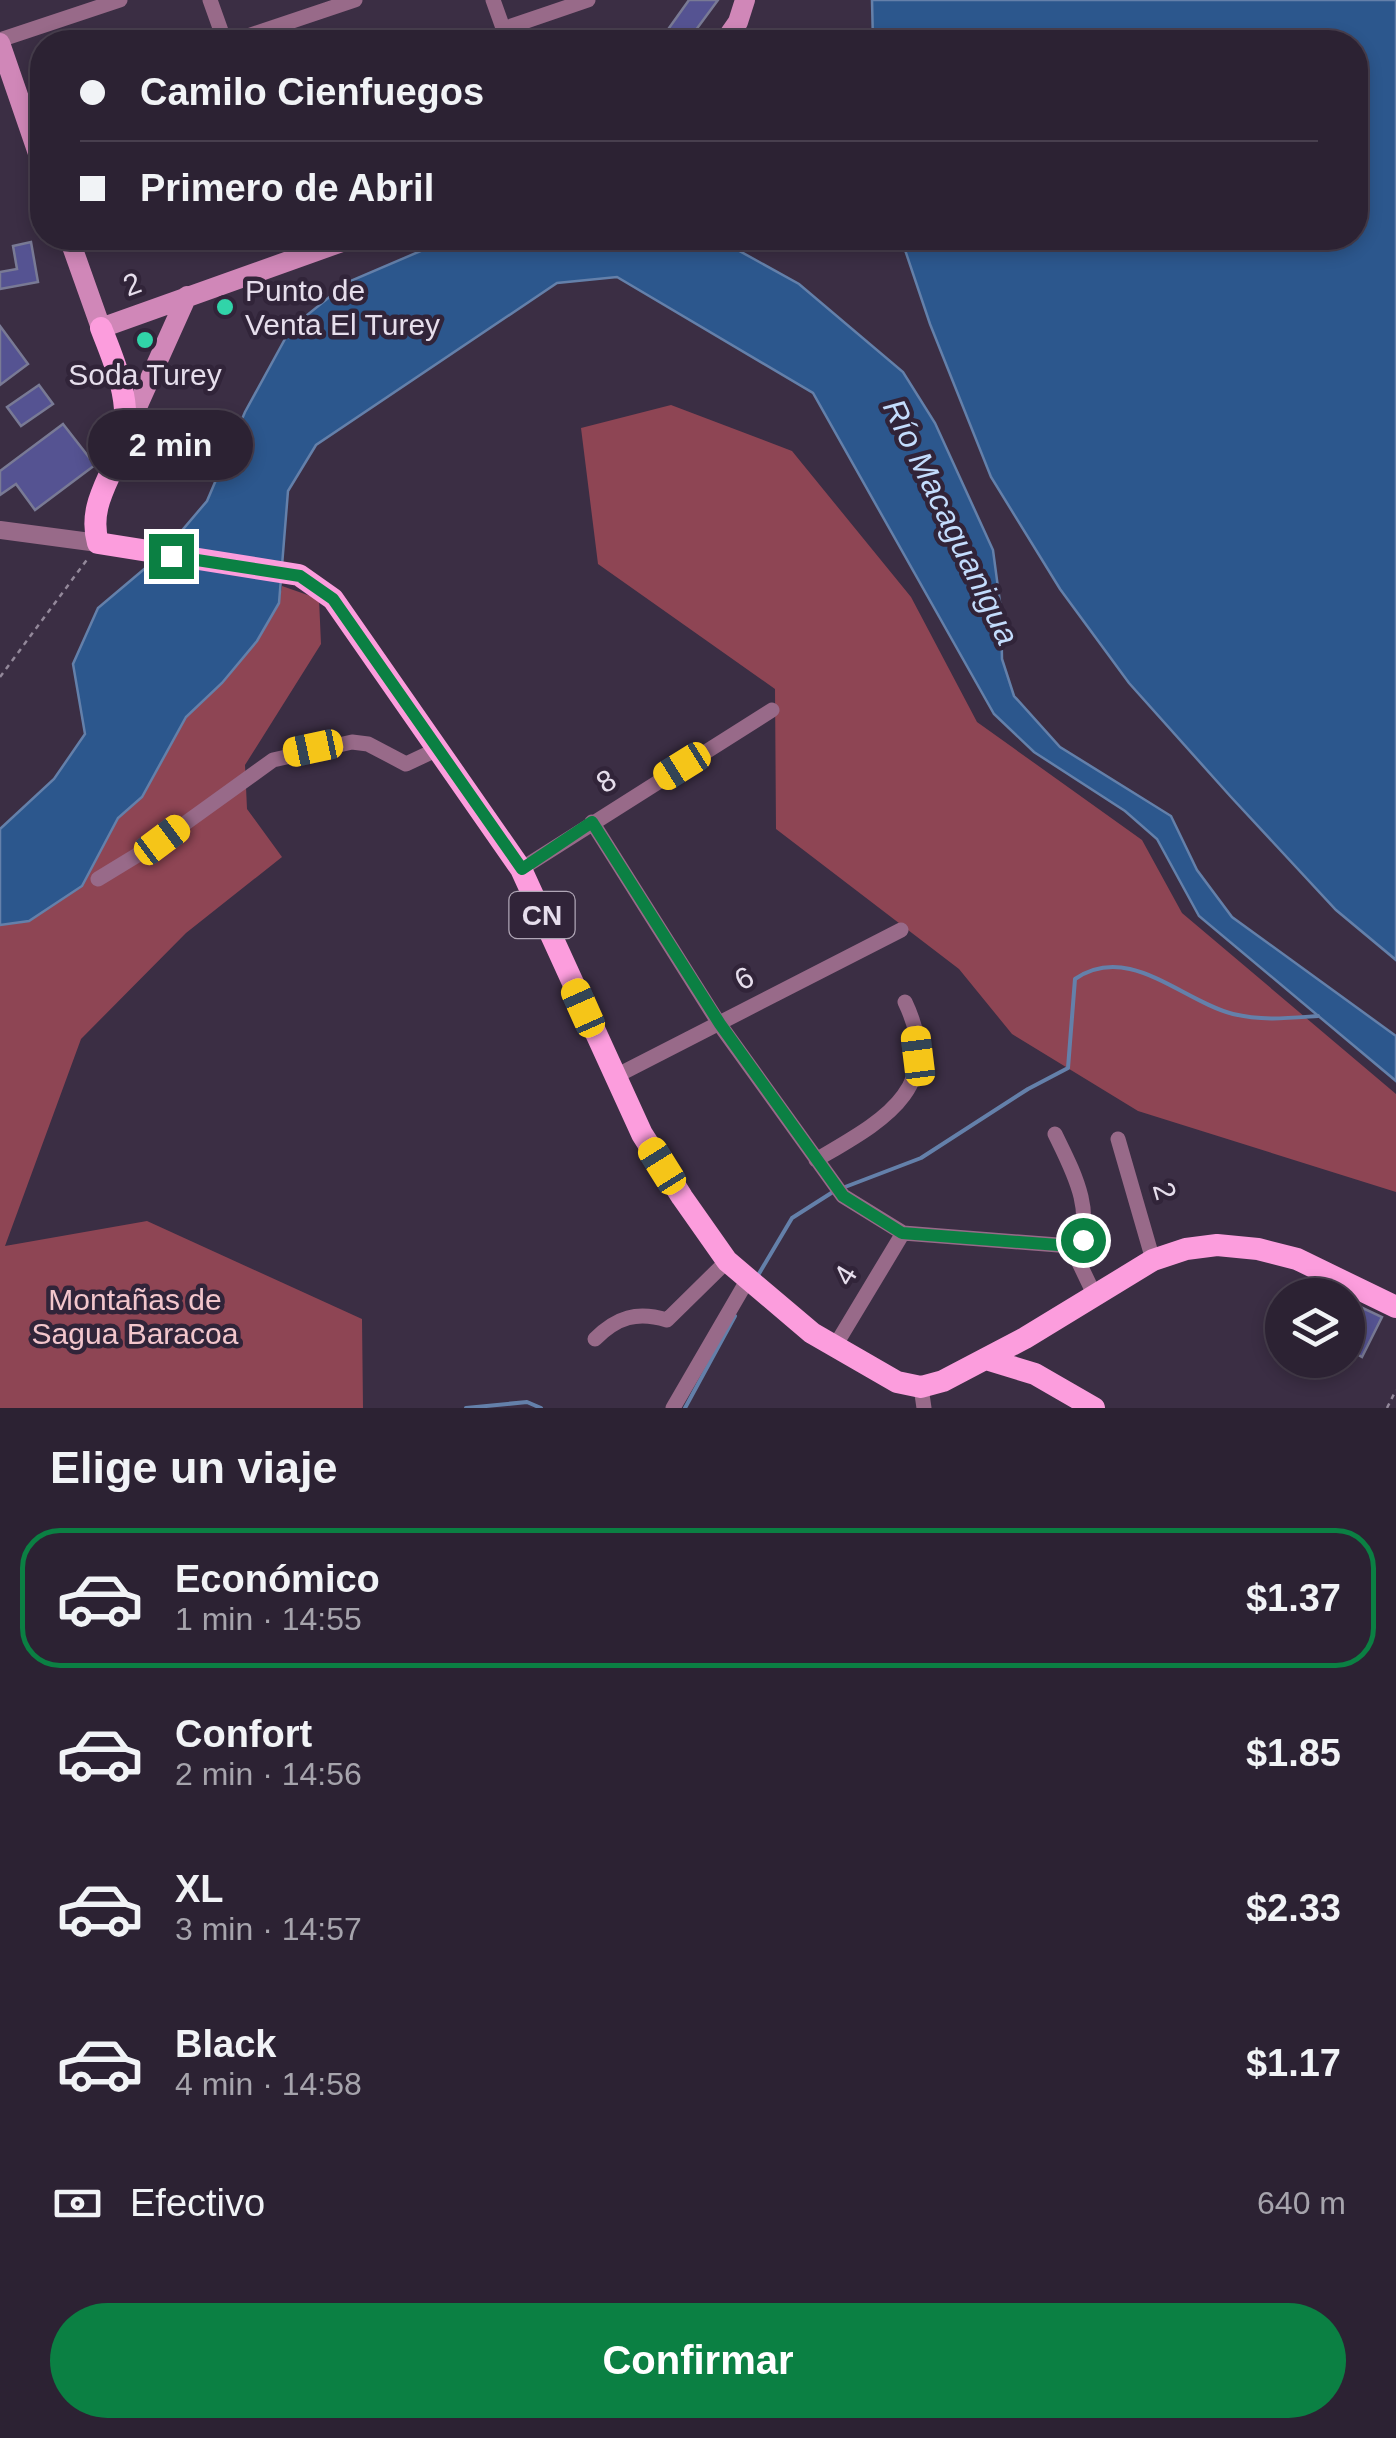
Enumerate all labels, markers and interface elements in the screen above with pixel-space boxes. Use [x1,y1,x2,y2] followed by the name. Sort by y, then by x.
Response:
[140,71,484,113] text: Camilo Cienfuegos
[140,167,434,209] text: Primero de Abril
[119,266,145,302] street label: 2
[245,274,440,341] place label: Punto de Venta El Turey
[214,296,236,318] marker: Punto de Venta El Turey
[134,329,156,351] marker: Soda Turey
[68,358,222,391] place label: Soda Turey
[876,393,1026,651] water label: Río Macaguanigua
[89,411,254,481] callout: 2 min
[129,427,212,463] text: 2 min
[149,534,194,579] route end
[281,727,345,769] car
[649,737,715,795] car
[590,763,622,799] street label: 8
[129,810,195,870] car
[510,892,574,938] road number: CN
[729,960,759,996] street label: 6
[557,974,609,1042] car
[899,1024,937,1088] car
[633,1133,691,1199] car
[1147,1178,1183,1204] street label: 2
[1061,1218,1106,1263] route start
[827,1259,863,1291] street label: 4
[1265,1278,1365,1378] map controls
[1265,1278,1365,1378] button: layers
[32,1283,239,1350] park label: Montañas de Sagua Baracoa
[50,1442,338,1493] text: Elige un viaje
[55,1553,145,1643] icon: car
[175,1558,380,1600] text: Económico
[1246,1577,1341,1619] text: $1.37
[175,1601,362,1637] text: 1 min · 14:55
[55,1708,145,1798] icon: car
[175,1713,312,1755] text: Confort
[1246,1732,1341,1774] text: $1.85
[175,1756,362,1792] text: 2 min · 14:56
[55,1863,145,1953] icon: car
[175,1868,224,1910] text: XL
[1246,1887,1341,1929] text: $2.33
[175,1911,362,1947] text: 3 min · 14:57
[55,2018,145,2108] icon: car
[175,2023,276,2065] text: Black
[1246,2042,1341,2084] text: $1.17
[175,2066,362,2102] text: 4 min · 14:58
[50,2176,105,2231] icon: cash
[130,2182,265,2224] text: Efectivo
[1257,2185,1346,2221] text: 640 m
[50,2303,1346,2418] button: Confirmar

